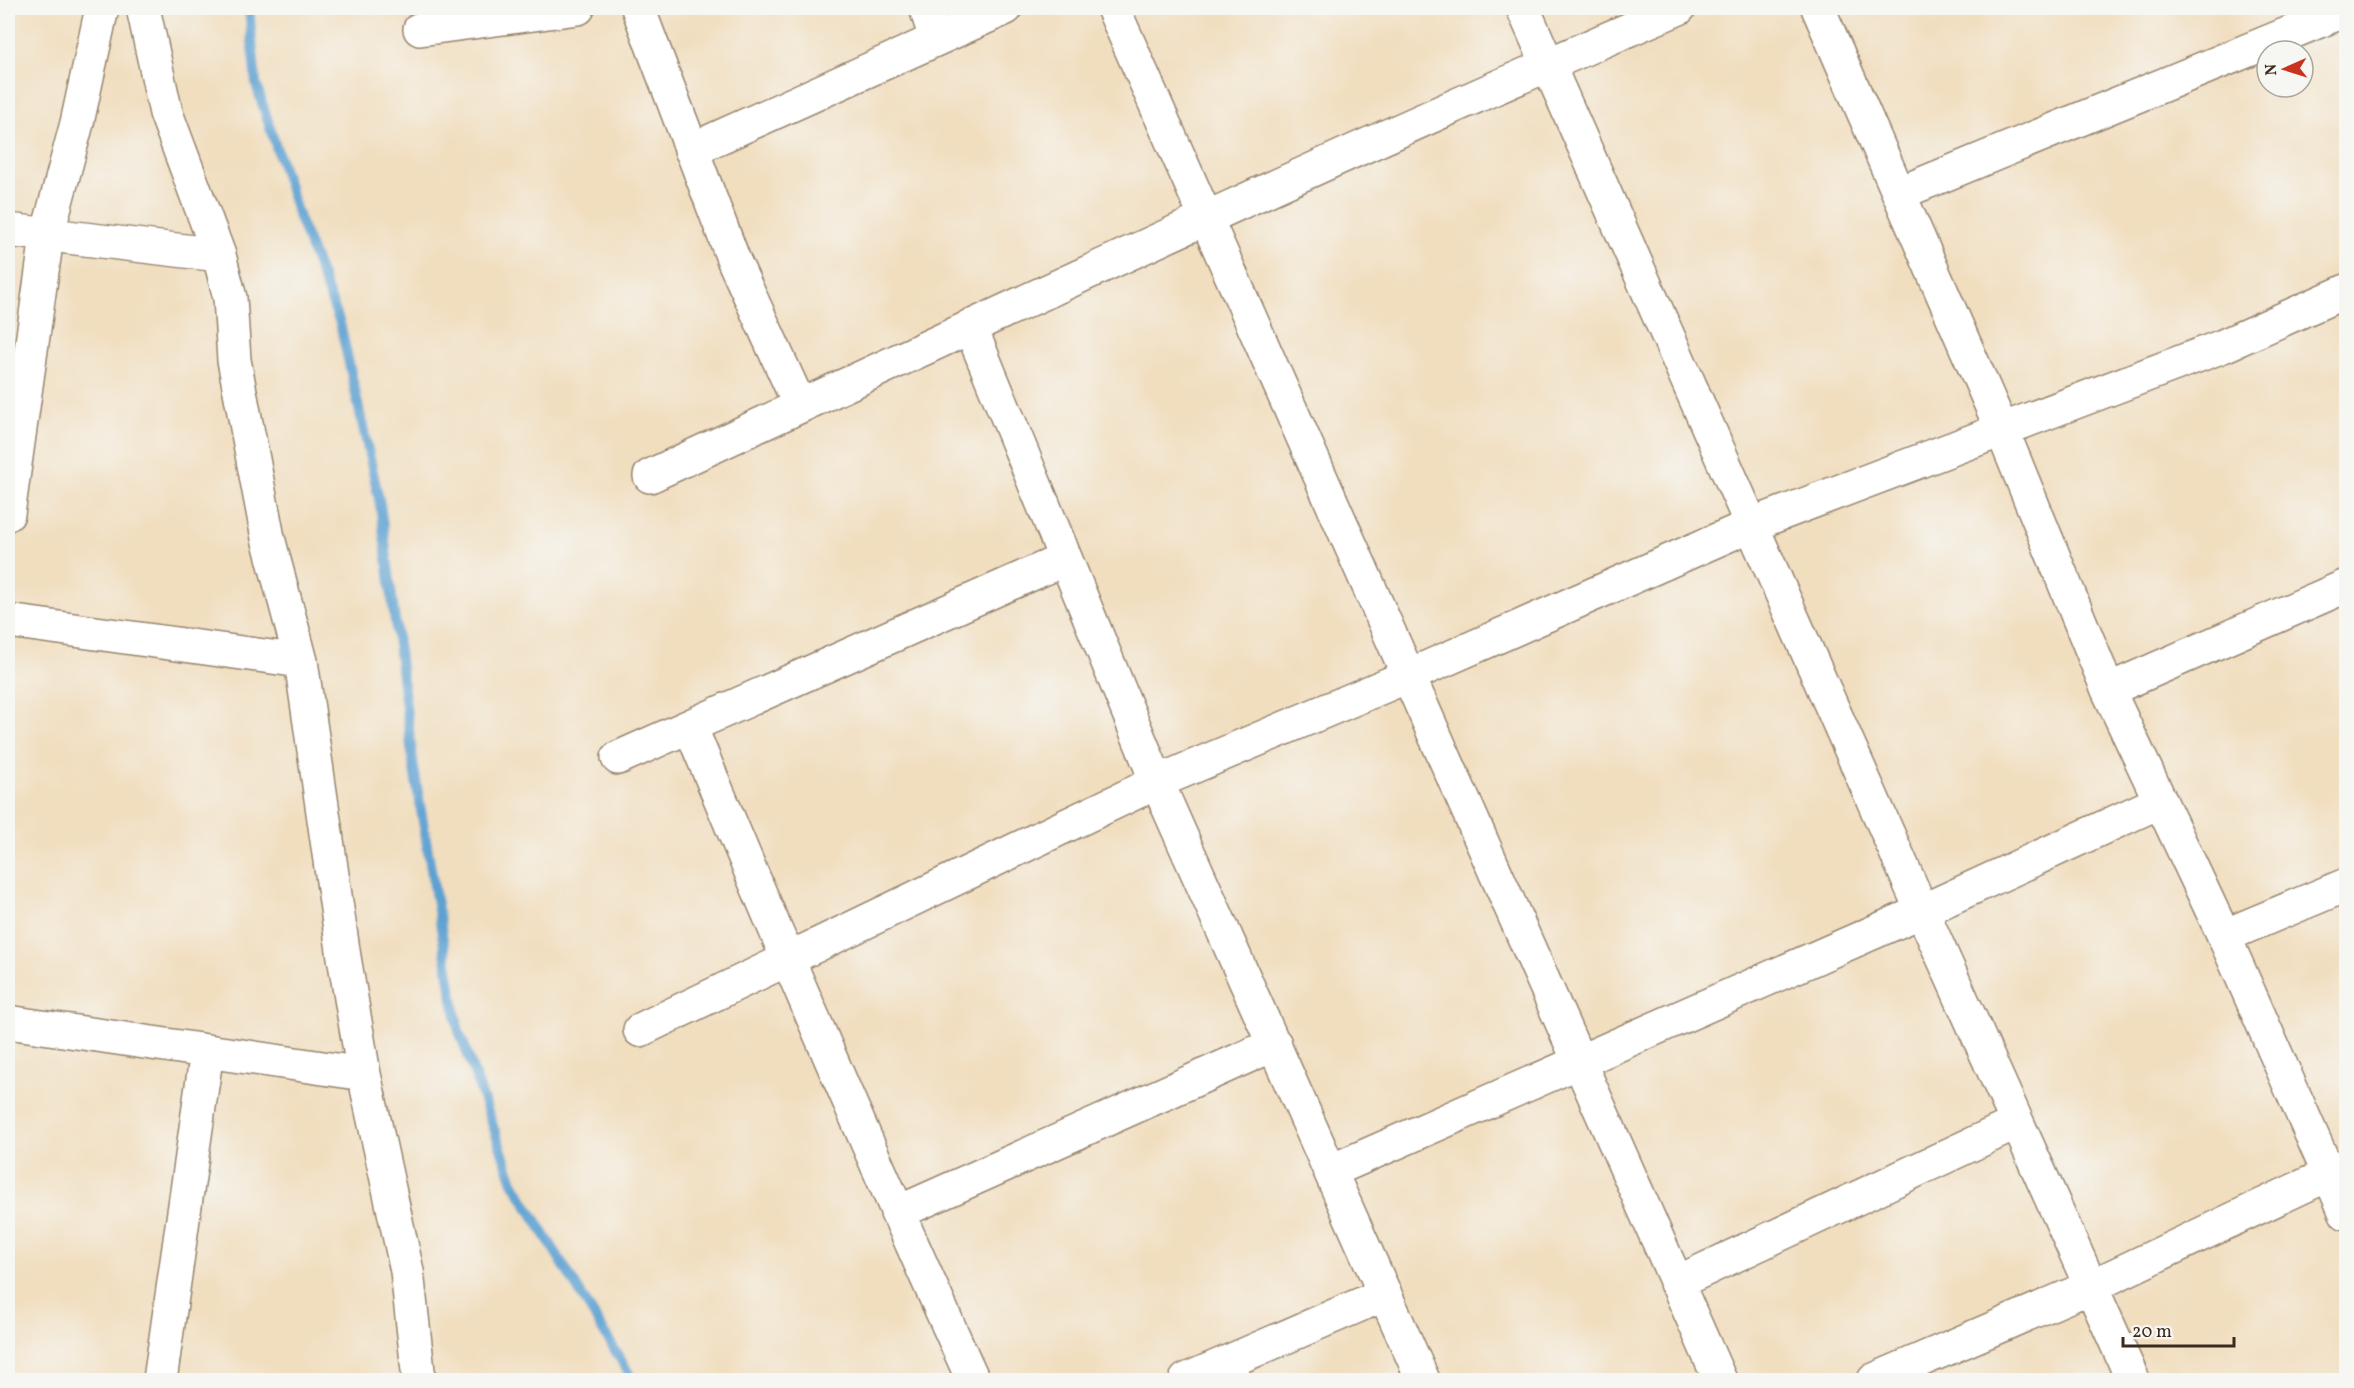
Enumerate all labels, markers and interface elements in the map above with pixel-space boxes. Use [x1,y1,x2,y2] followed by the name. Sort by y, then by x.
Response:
[2255,39,2315,99] north arrow
[2261,63,2283,76] text: N
[2123,1310,2234,1348] scale bar
[2132,1320,2172,1345] text: 20 m

